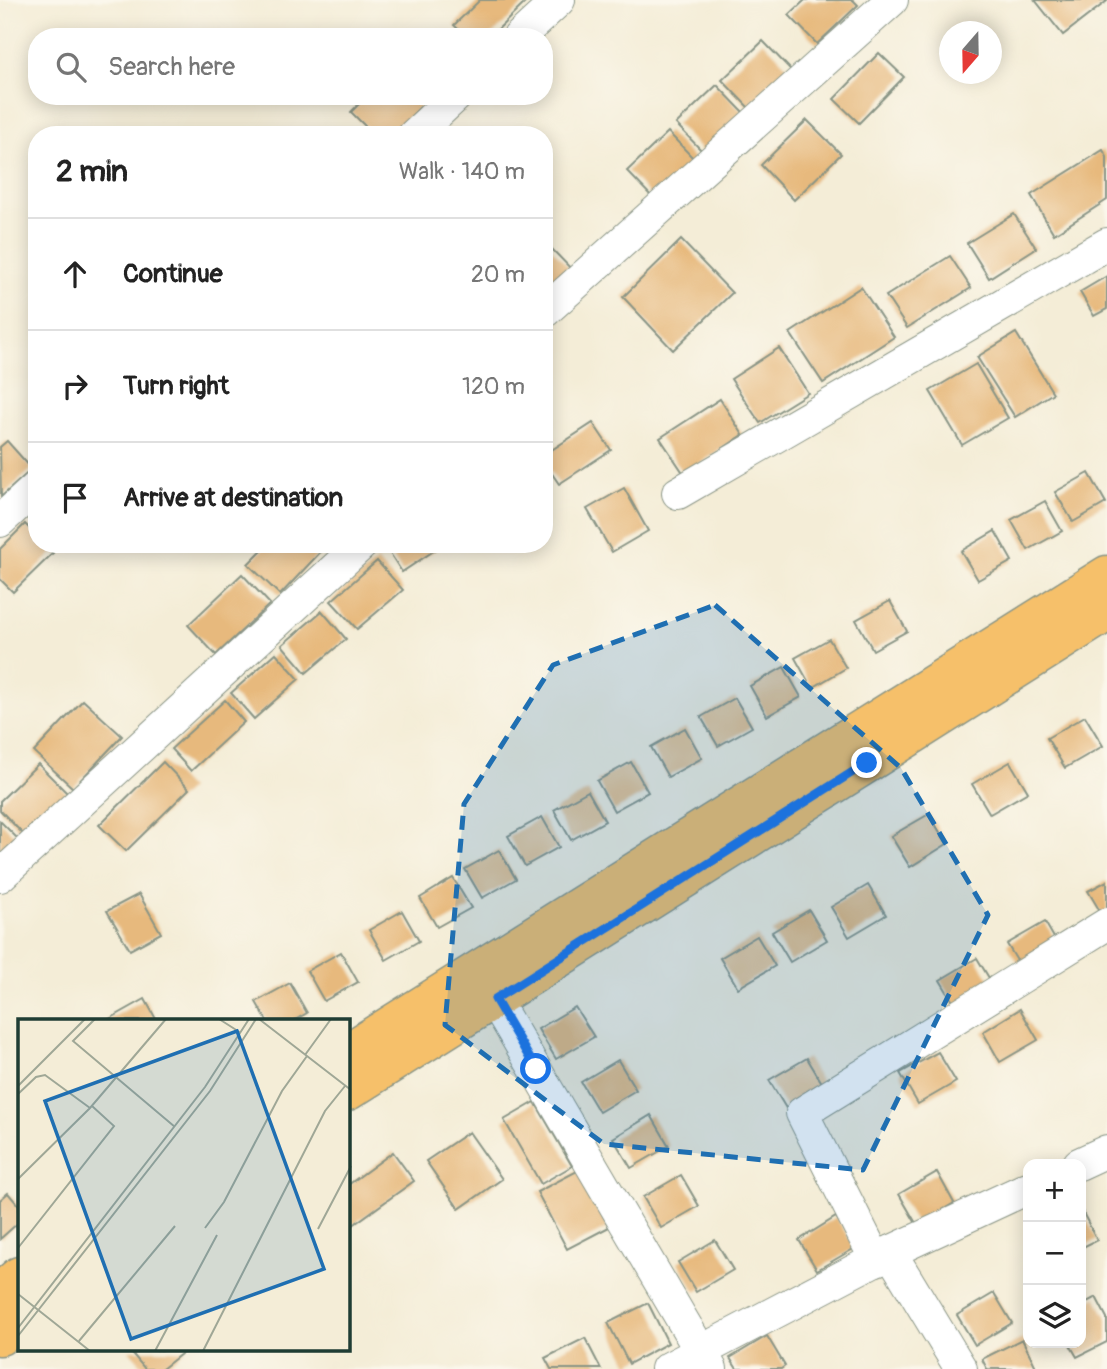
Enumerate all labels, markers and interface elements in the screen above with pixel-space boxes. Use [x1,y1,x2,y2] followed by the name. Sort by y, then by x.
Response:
[939,21,1002,84] north arrow
[28,28,553,105] search box
[52,48,90,86] icon: search
[108,51,235,83] text: Search here
[56,153,128,190] text: 2 min
[399,157,525,186] text: Walk · 140 m
[56,255,94,293] icon: ahead
[123,258,223,290] text: Continue
[471,260,525,289] text: 20 m
[56,367,94,405] icon: right
[123,370,229,402] text: Turn right
[462,372,525,401] text: 120 m
[56,479,94,517] icon: arrive
[123,482,343,514] text: Arrive at destination
[851,747,882,778] route end
[18,1019,350,1352] inset map
[520,1053,551,1084] route start
[1023,1159,1086,1348] map controls
[1023,1159,1086,1222] button: +
[1023,1222,1086,1285] button: −
[1023,1285,1086,1348] button: layers

